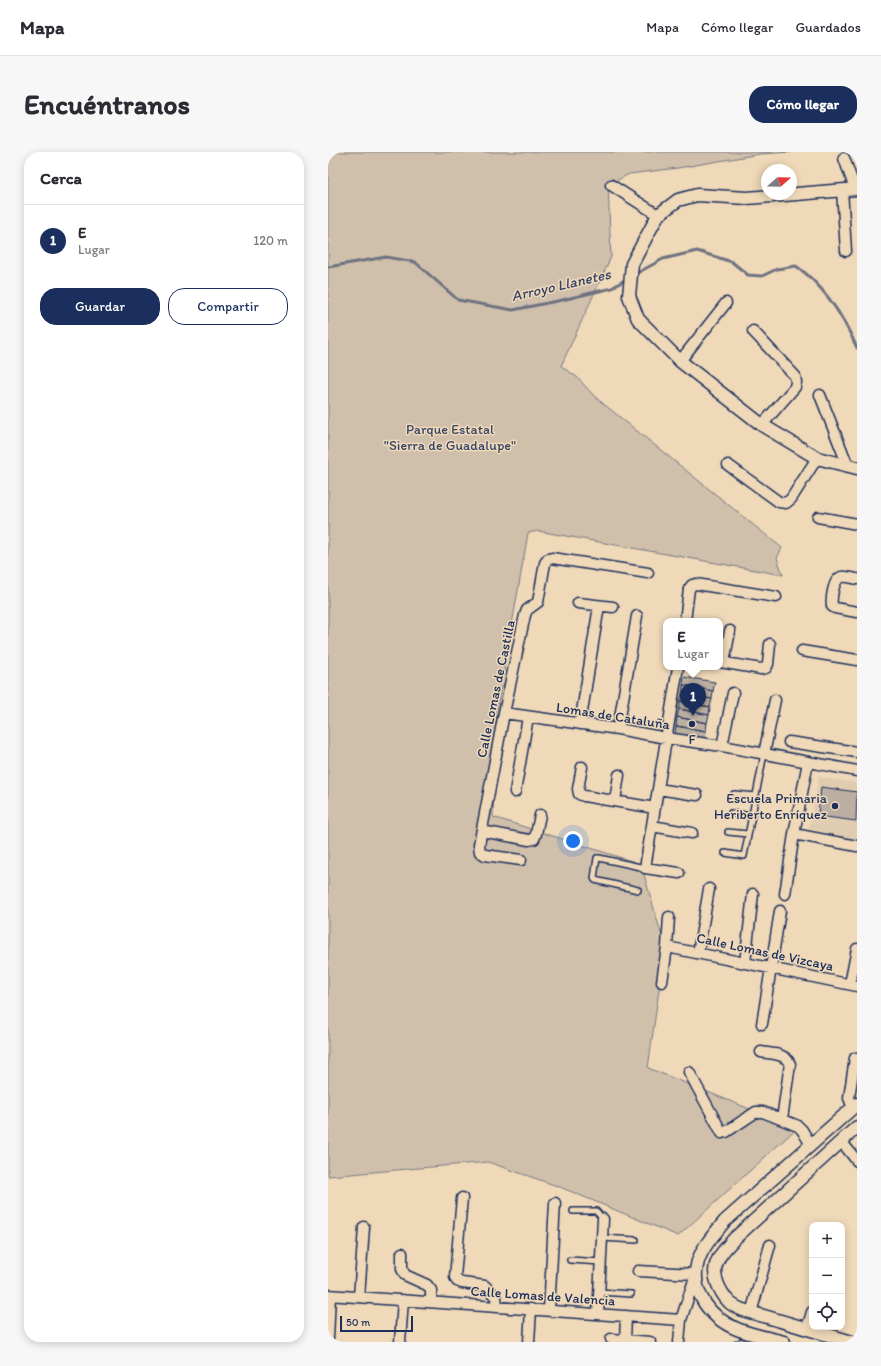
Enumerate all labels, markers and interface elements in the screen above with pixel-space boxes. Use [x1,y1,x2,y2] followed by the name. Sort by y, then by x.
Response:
[20,16,64,39] text: Mapa
[646,19,679,36] text: Mapa
[701,19,773,36] text: Cómo llegar
[795,19,861,36] text: Guardados
[749,86,857,123] button: Cómo llegar
[24,87,190,121] text: Encuéntranos
[761,164,797,200] north arrow
[40,168,82,188] text: Cerca
[78,224,86,242] text: E
[50,233,56,248] text: 1
[253,233,288,248] text: 120 m
[78,242,110,257] text: Lugar
[510,265,614,305] water label: Arroyo Llanetes
[40,288,160,325] button: Guardar
[168,288,288,325] button: Compartir
[384,421,516,454] park label: Parque Estatal "Sierra de Guadalupe"
[663,618,723,670] popup
[473,619,519,759] street label: Calle Lomas de Castilla
[677,628,685,646] text: E
[677,646,709,661] text: Lugar
[680,683,706,716] pin: 1
[555,699,672,734] street label: Lomas de Cataluña
[687,719,697,729] marker: F
[688,731,696,748] place label: F
[714,790,828,823] place label: Escuela Primaria Heriberto Enríquez
[830,801,840,811] marker: Escuela Primaria Heriberto Enríquez
[563,831,583,851] your location
[695,929,835,975] street label: Calle Lomas de Vizcaya
[809,1222,845,1330] map controls
[809,1222,845,1258] button: +
[809,1258,845,1294] button: −
[470,1282,617,1310] street label: Calle Lomas de Valencia
[809,1294,845,1330] button: locate
[340,1314,413,1333] scale bar
[346,1316,370,1329] text: 50 m

